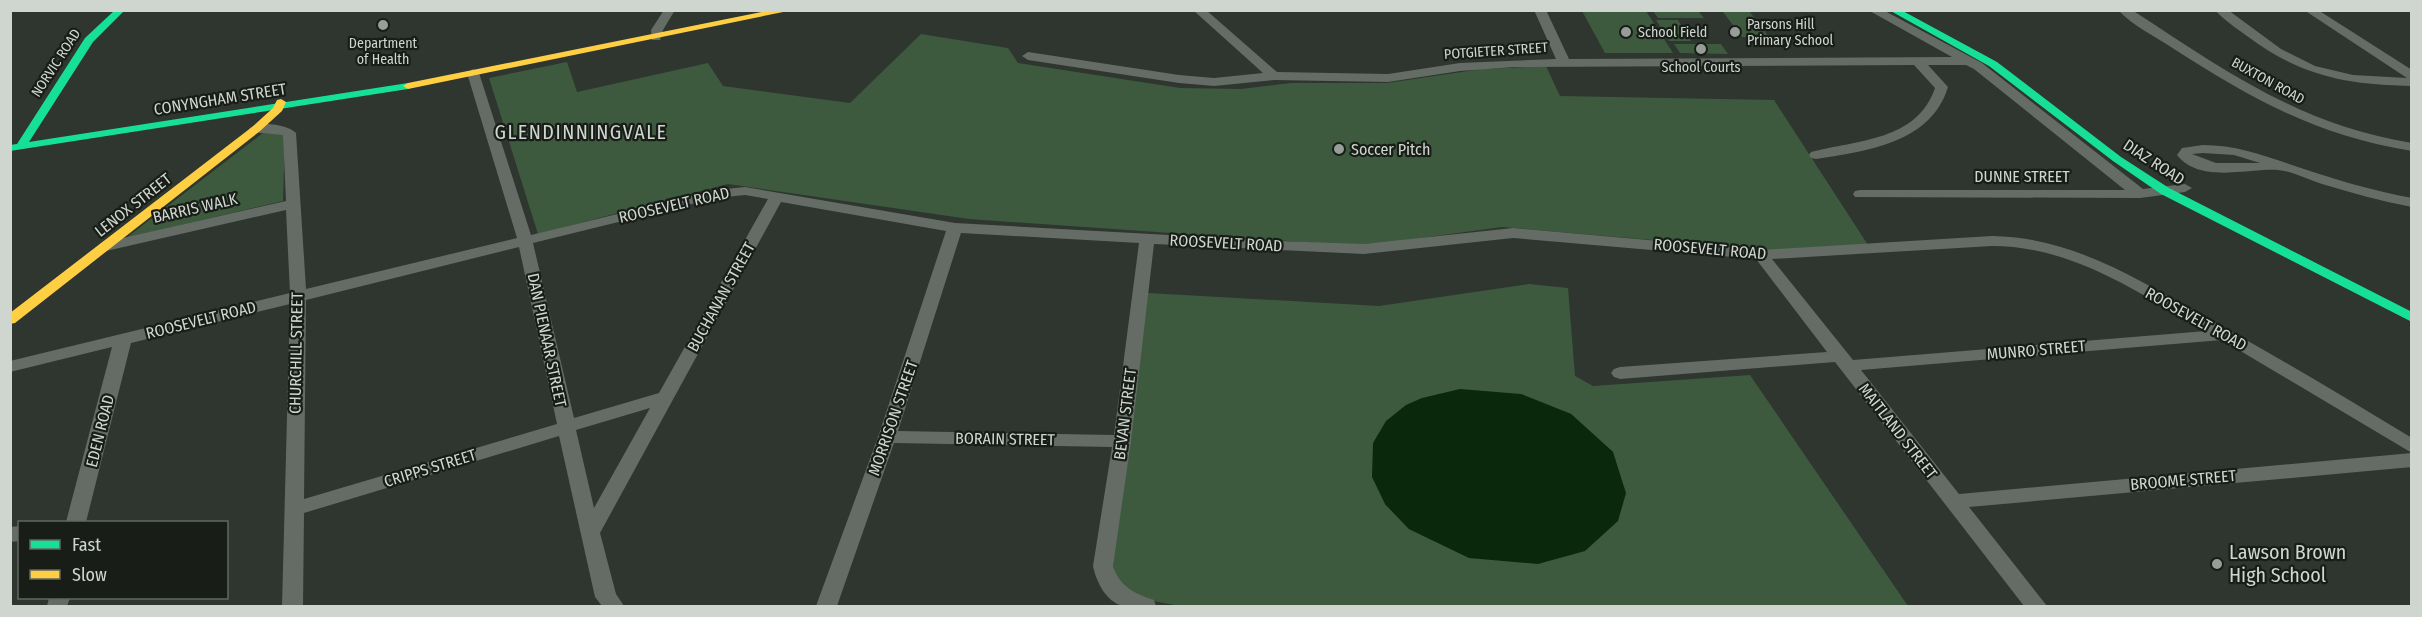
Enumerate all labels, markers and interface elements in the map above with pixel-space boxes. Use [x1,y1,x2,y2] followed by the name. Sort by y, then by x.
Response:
[1747,16,1834,49] place label: Parsons Hill Primary School
[376,18,390,32] marker: Department of Health
[1638,24,1707,41] place label: School Field
[1619,25,1633,39] marker: School Field
[1728,25,1742,39] marker: Parsons Hill Primary School
[28,26,84,100] street label: NORVIC ROAD
[349,35,418,68] place label: Department of Health
[1443,39,1549,63] street label: POTGIETER STREET
[1694,42,1708,56] marker: School Courts
[2228,54,2308,108] street label: BUXTON ROAD
[1662,59,1741,76] place label: School Courts
[152,79,288,119] street label: CONYNGHAM STREET
[495,120,667,144] district label: GLENDINNINGVALE
[2120,135,2188,189] street label: DIAZ ROAD
[1351,140,1430,159] place label: Soccer Pitch
[1332,142,1346,156] marker: Soccer Pitch
[1974,167,2070,186] street label: DUNNE STREET
[91,169,175,241] street label: LENOX STREET
[617,183,731,227] street label: ROOSEVELT ROAD
[151,189,240,227] street label: BARRIS WALK
[1169,231,1283,255] street label: ROOSEVELT ROAD
[1653,235,1767,263] street label: ROOSEVELT ROAD
[683,238,759,355] street label: BUCHANAN STREET
[524,271,571,409] street label: DAN PIENAAR STREET
[2142,283,2250,355] street label: ROOSEVELT ROAD
[285,291,307,414] street label: CHURCHILL STREET
[144,297,258,343] street label: ROOSEVELT ROAD
[1986,336,2087,364] street label: MUNRO STREET
[864,357,922,478] street label: MORRISON STREET
[1110,367,1140,461] street label: BEVAN STREET
[1855,380,1941,483] street label: MAITLAND STREET
[82,393,118,469] street label: EDEN ROAD
[955,429,1056,449] street label: BORAIN STREET
[382,445,479,491] street label: CRIPPS STREET
[2129,466,2237,494] street label: BROOME STREET
[18,521,228,599] legend
[72,534,101,556] text: Fast
[2229,540,2346,587] place label: Lawson Brown High School
[2210,557,2224,571] marker: Lawson Brown High School
[72,564,107,586] text: Slow

